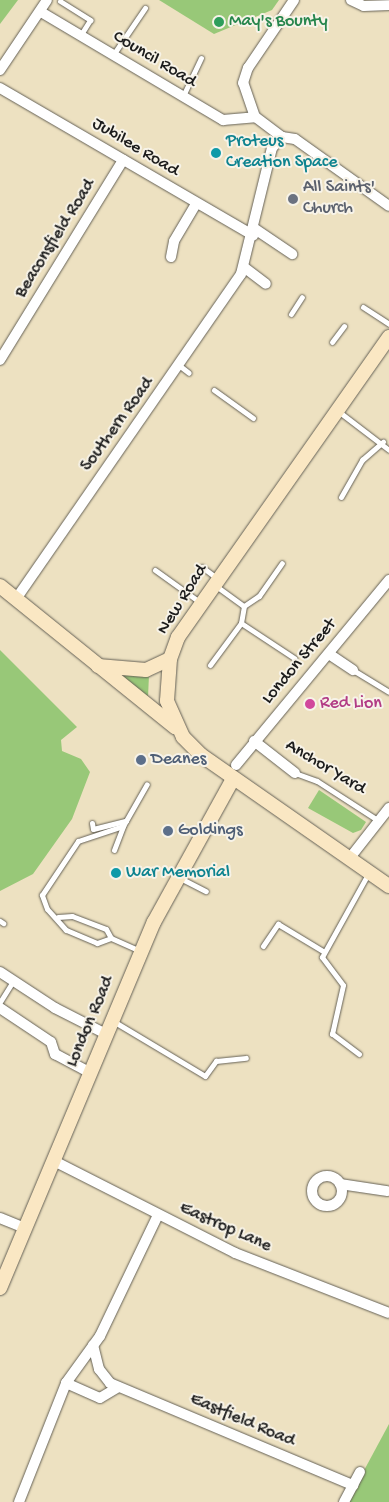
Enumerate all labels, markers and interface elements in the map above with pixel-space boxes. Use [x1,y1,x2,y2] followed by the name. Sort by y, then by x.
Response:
[229,11,328,33] place label: May's Bounty
[213,16,225,28] marker: May's Bounty
[108,27,200,93] street label: Council Road
[88,114,182,182] street label: Jubilee Road
[226,132,337,174] place label: Proteus Creation Space
[210,147,222,159] marker: Proteus Creation Space
[11,176,101,302] street label: Beaconsfield Road
[303,178,375,220] place label: All Saints' Church
[287,193,299,205] marker: All Saints' Church
[77,374,159,476] street label: Southern Road
[153,561,213,639] street label: New Road
[258,615,342,709] street label: London Street
[320,693,382,715] place label: Red Lion
[304,698,316,710] marker: Red Lion
[281,736,369,800] street label: Anchor Yard
[151,749,206,771] place label: Deanes
[135,754,147,766] marker: Deanes
[178,820,243,842] place label: Goldings
[162,825,174,837] marker: Goldings
[126,862,230,884] place label: War Memorial
[110,867,122,879] marker: War Memorial
[62,973,120,1071] street label: London Road
[176,1198,274,1258] street label: Eastrop Lane
[186,1389,298,1453] street label: Eastfield Road

